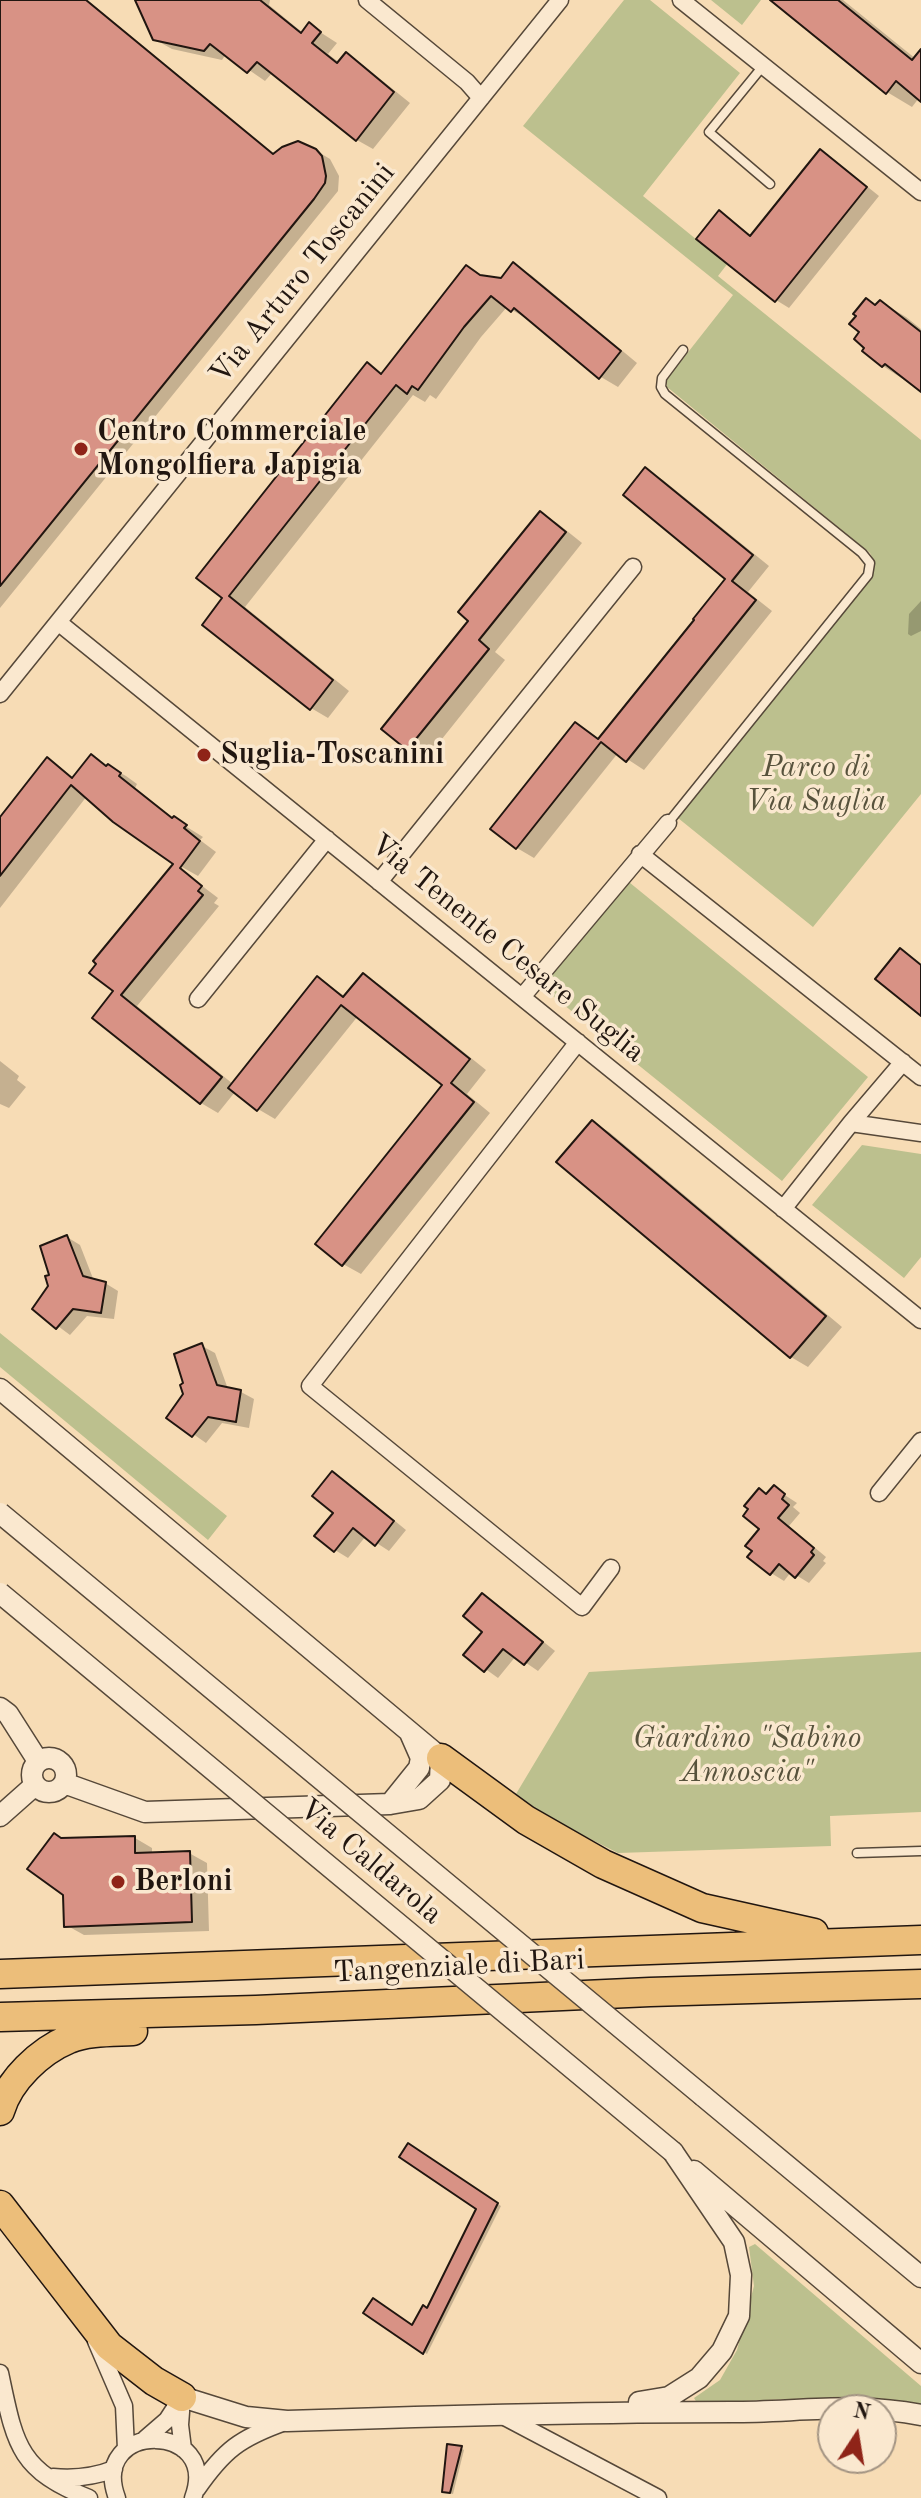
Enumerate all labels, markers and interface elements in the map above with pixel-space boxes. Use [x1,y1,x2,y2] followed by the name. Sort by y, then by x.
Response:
[203,156,403,392] street label: Via Arturo Toscanini
[97,414,367,484] place label: Centro Commerciale Mongolfiera Japigia
[72,440,90,458] marker: Centro Commerciale Mongolfiera Japigia
[220,737,444,773] place label: Suglia-Toscanini
[195,746,213,764] marker: Suglia-Toscanini
[745,750,887,820] park label: Parco di Via Suglia
[362,827,652,1071] street label: Via Tenente Cesare Suglia
[633,1721,861,1792] park label: Giardino "Sabino Annoscia"
[291,1791,449,1933] street label: Via Caldarola
[134,1864,232,1900] place label: Berloni
[109,1873,127,1891] marker: Berloni
[332,1942,586,1992] street label: Tangenziale di Bari
[817,2394,897,2474] north arrow
[851,2400,872,2425] text: N

